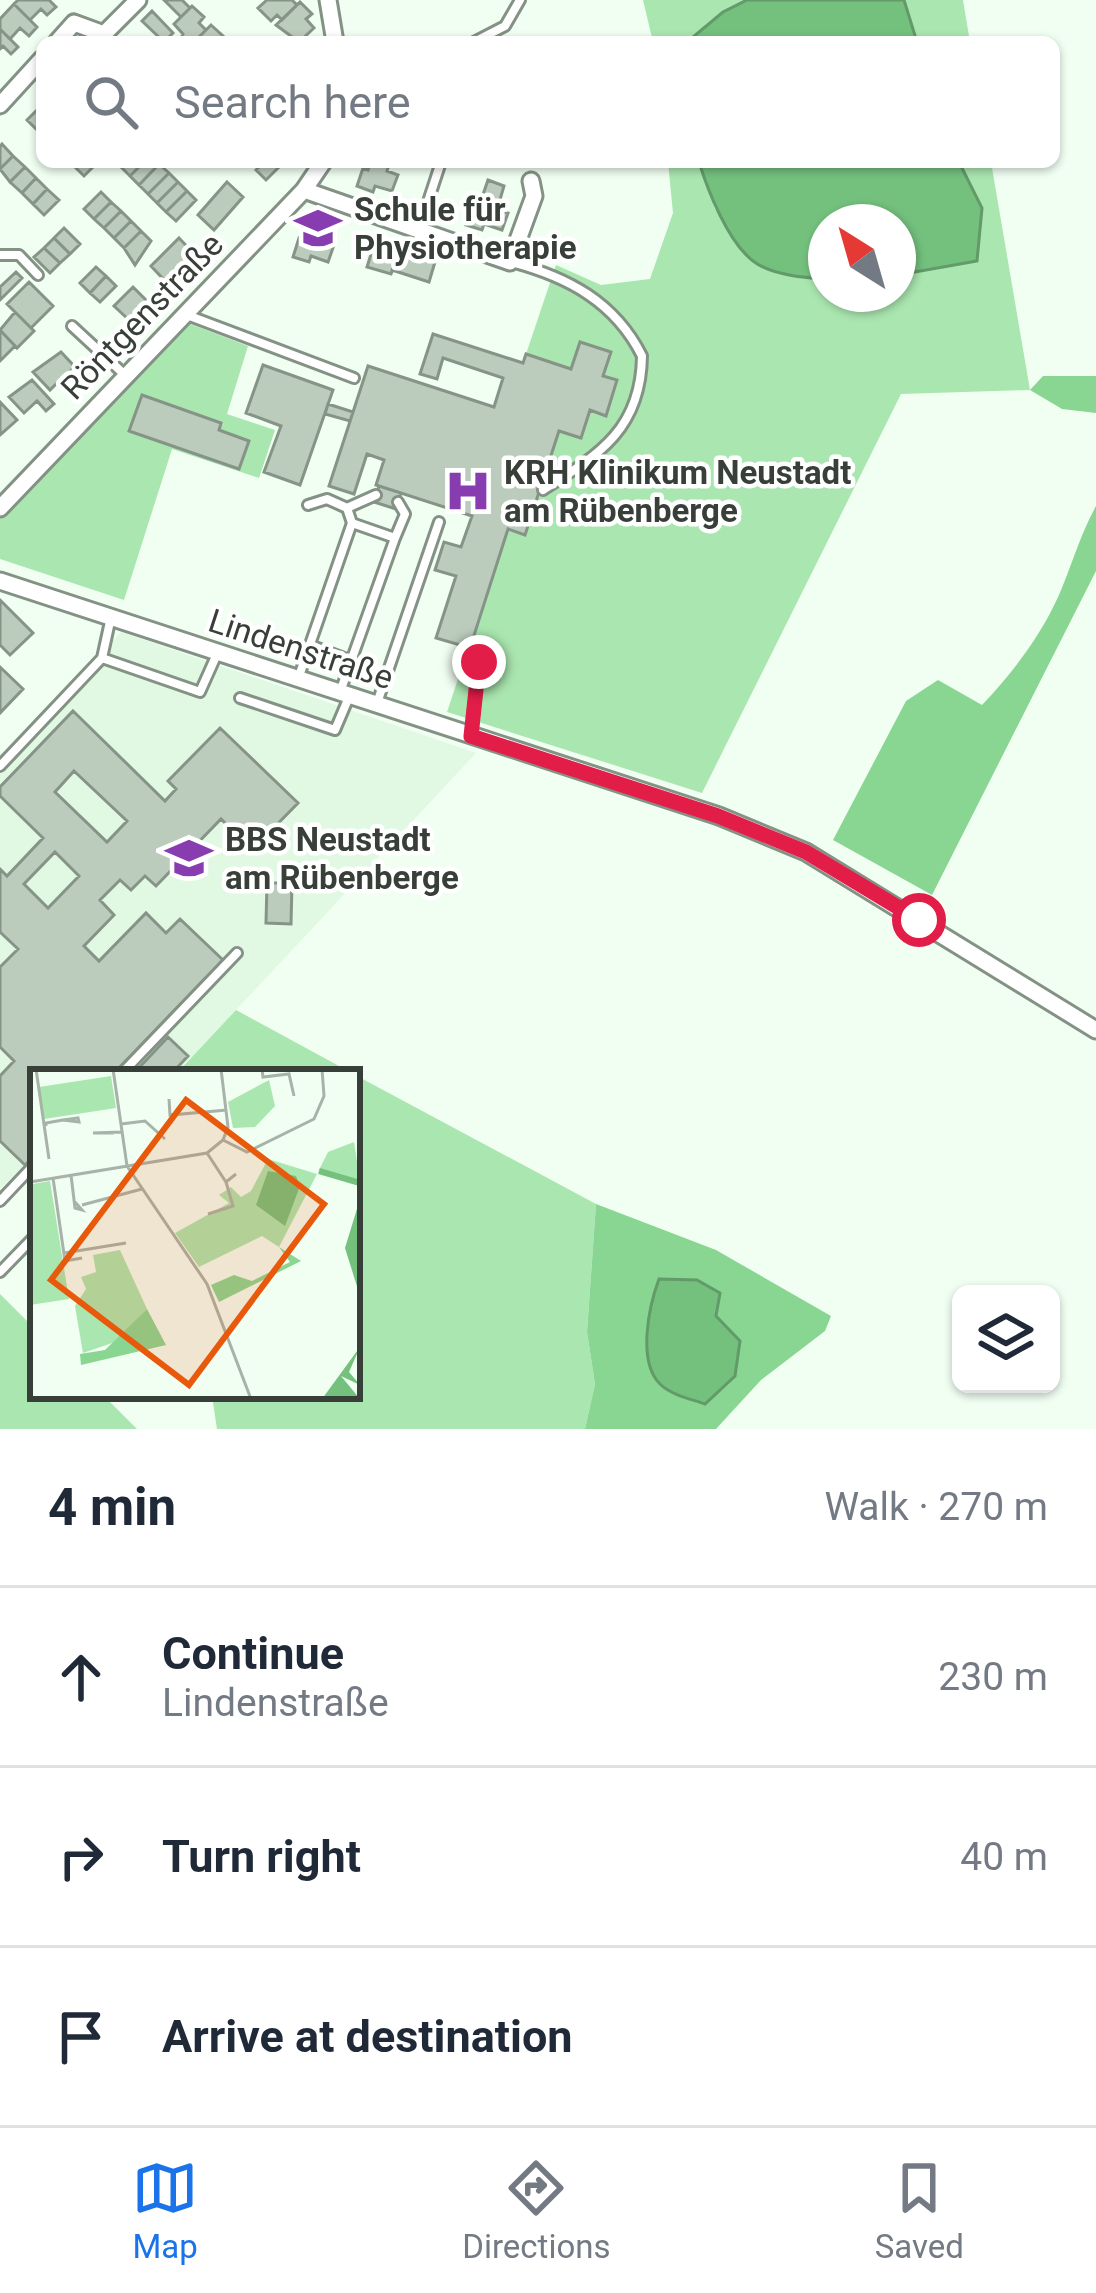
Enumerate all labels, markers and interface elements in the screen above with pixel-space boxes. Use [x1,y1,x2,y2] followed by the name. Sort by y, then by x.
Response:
[36,36,1060,168] search box
[78,69,144,135] icon: search
[174,76,411,129] text: Search here
[354,190,576,267] place label: Schule für Physiotherapie
[293,203,343,253] school or university icon: Schule für Physiotherapie
[808,204,916,312] north arrow
[53,225,231,407] street label: Röntgenstraße
[504,453,851,530] place label: KRH Klinikum Neustadt am Rübenberge
[443,466,493,516] hospital icon: KRH Klinikum Neustadt am Rübenberge
[204,601,398,697] street label: Lindenstraße
[452,635,506,689] route end
[225,820,459,897] place label: BBS Neustadt am Rübenberge
[164,833,214,883] school or university icon: BBS Neustadt am Rübenberge
[892,893,946,947] route start
[30,1069,360,1399] inset map
[952,1285,1060,1393] map controls
[952,1285,1060,1393] button: layers
[48,1478,176,1537] text: 4 min
[824,1484,1048,1530] text: Walk · 270 m
[162,1627,344,1680] text: Continue
[48,1644,114,1710] icon: ahead
[938,1654,1048,1700] text: 230 m
[162,1680,389,1726] text: Lindenstraße
[48,1824,114,1890] icon: right
[162,1830,361,1883] text: Turn right
[960,1834,1048,1880] text: 40 m
[48,2004,114,2070] icon: arrive
[162,2010,573,2063] text: Arrive at destination
[132,2155,198,2266] tab: Map
[462,2155,611,2266] tab: Directions
[875,2155,964,2266] tab: Saved

